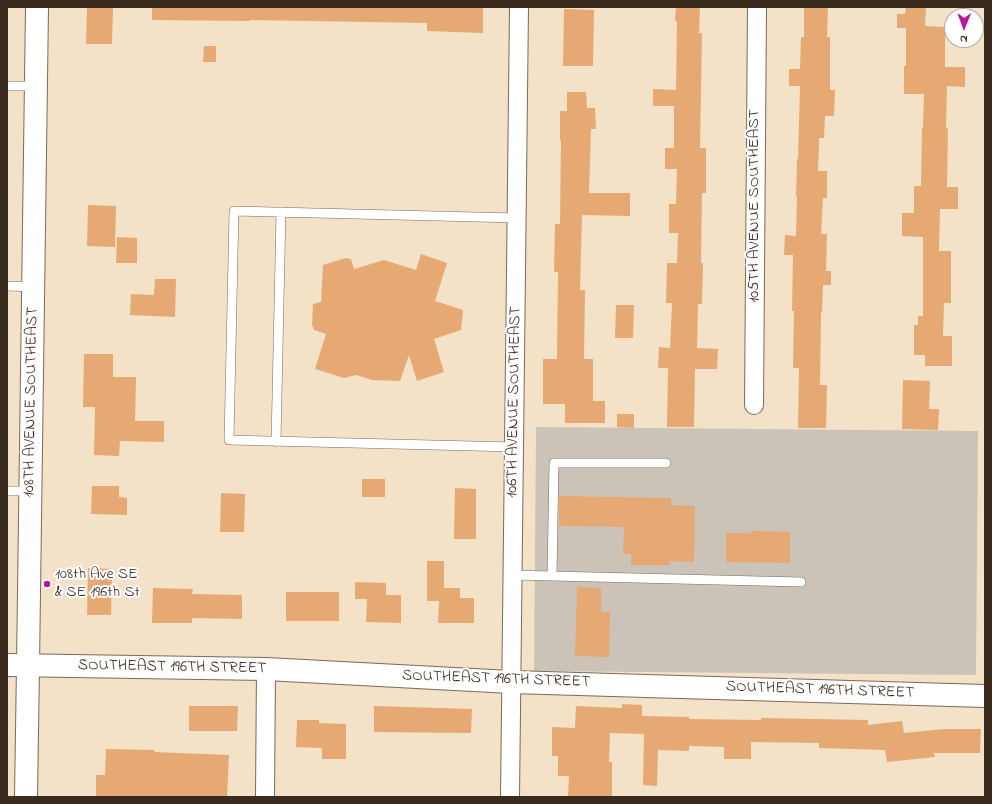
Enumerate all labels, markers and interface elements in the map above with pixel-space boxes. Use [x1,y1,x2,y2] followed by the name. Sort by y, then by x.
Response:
[944,8,984,48] north arrow
[960,31,968,47] text: N
[745,109,765,303] street label: 105TH AVENUE SOUTHEAST
[504,306,526,498] street label: 106TH AVENUE SOUTHEAST
[21,307,43,497] street label: 108TH AVENUE SOUTHEAST
[55,565,140,603] place label: 108th Ave SE & SE 196th St
[42,579,52,589] marker: 108th Ave SE & SE 196th St
[78,657,266,679] street label: SOUTHEAST 196TH STREET
[401,667,591,693] street label: SOUTHEAST 196TH STREET
[725,678,915,704] street label: SOUTHEAST 196TH STREET

